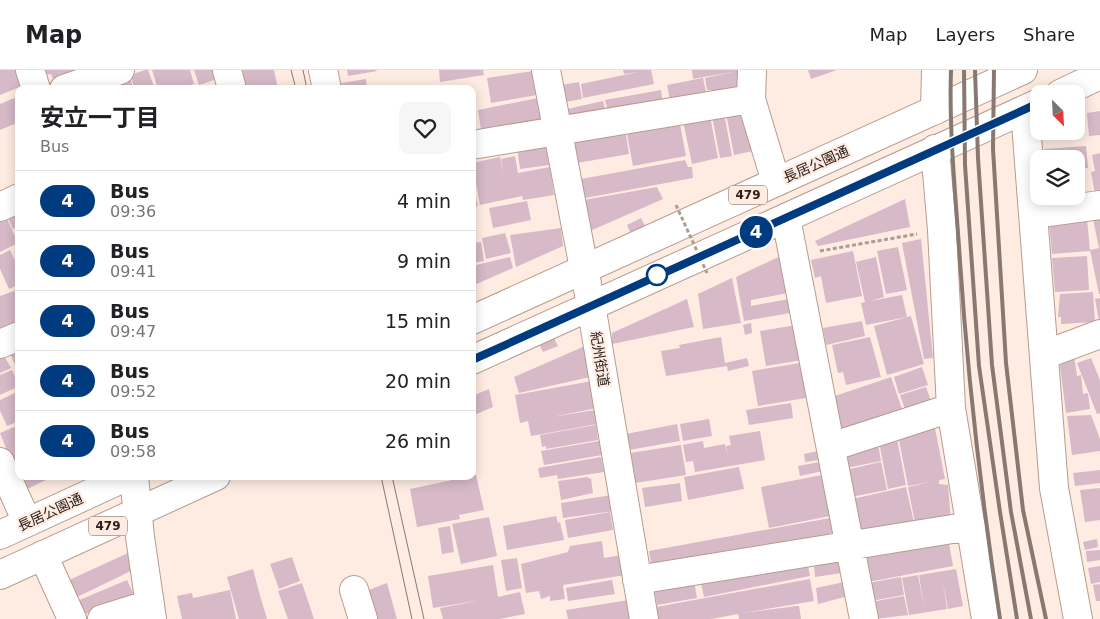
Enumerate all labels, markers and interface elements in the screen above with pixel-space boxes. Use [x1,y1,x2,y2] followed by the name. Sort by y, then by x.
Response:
[25,21,82,49] text: Map
[869,24,907,45] text: Map
[935,24,995,45] text: Layers
[1023,24,1075,45] text: Share
[1030,85,1085,140] north arrow
[1030,85,1085,205] map controls
[399,102,451,154] button: heart
[40,104,160,132] text: 安立一丁目
[40,137,69,156] text: Bus
[781,142,851,186] street label: 長居公園通
[1030,150,1085,205] button: layers
[110,180,149,202] text: Bus
[729,186,767,204] road number: 479
[61,190,74,211] text: 4
[397,190,451,212] text: 4 min
[110,202,156,221] text: 09:36
[740,216,772,248] line badge: 4
[750,221,762,242] text: 4
[110,240,149,262] text: Bus
[61,250,74,271] text: 4
[397,250,451,272] text: 9 min
[110,262,156,281] text: 09:41
[646,264,668,286] unlabelled marker
[110,300,149,322] text: Bus
[61,310,74,331] text: 4
[385,310,451,332] text: 15 min
[110,322,156,341] text: 09:47
[588,330,612,388] street label: 紀州街道
[110,360,149,382] text: Bus
[61,370,74,391] text: 4
[385,370,451,392] text: 20 min
[110,382,156,401] text: 09:52
[110,420,149,442] text: Bus
[61,430,74,451] text: 4
[385,430,451,452] text: 26 min
[110,442,156,461] text: 09:58
[15,490,85,534] street label: 長居公園通
[89,516,127,536] road number: 479

